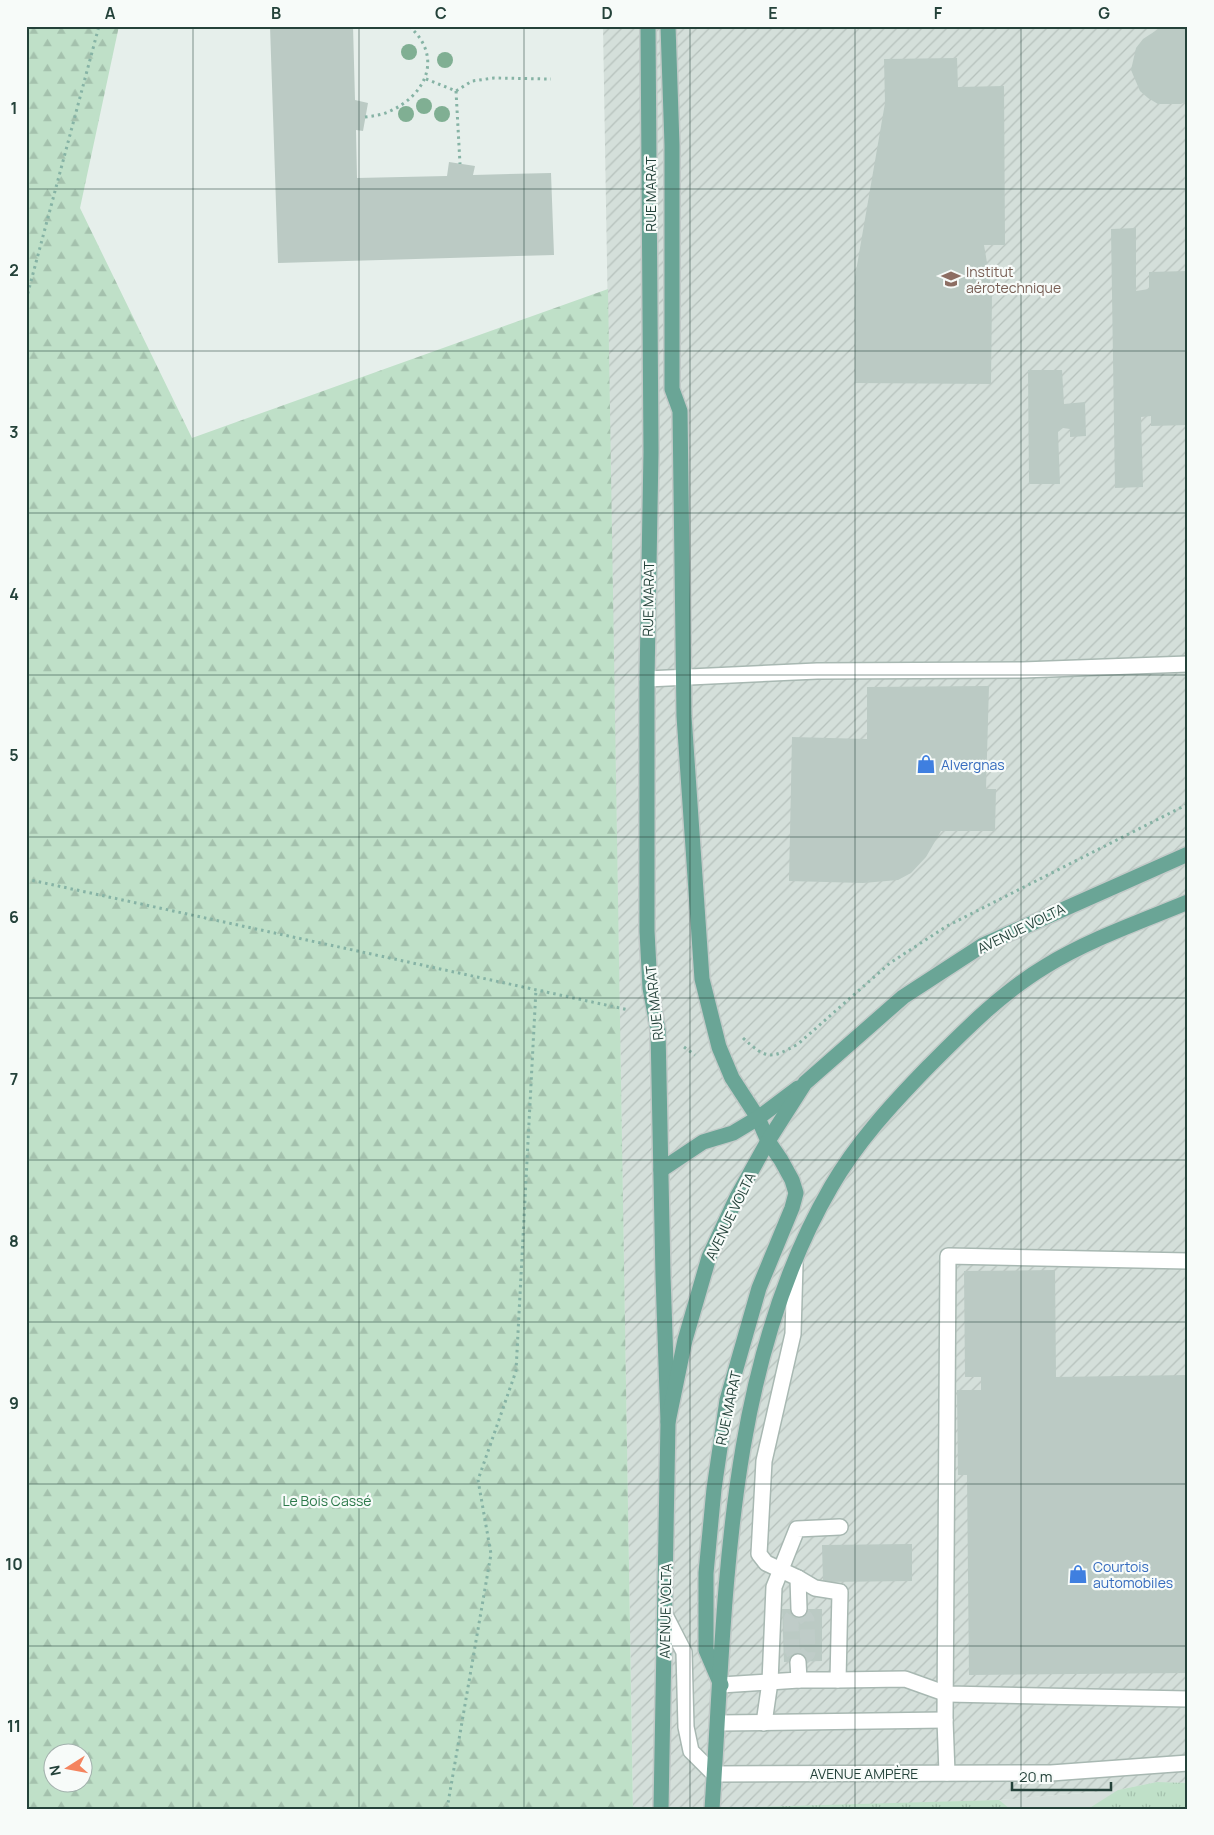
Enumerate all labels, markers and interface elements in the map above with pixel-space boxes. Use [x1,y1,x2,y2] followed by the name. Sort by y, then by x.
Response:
[105,2,116,24] text: A
[271,2,281,24] text: B
[435,2,447,24] text: C
[601,2,613,24] text: D
[768,2,778,24] text: E
[934,2,943,24] text: F
[1098,2,1110,24] text: G
[10,97,18,119] text: 1
[641,156,660,232] street label: RUE MARAT
[9,259,19,281] text: 2
[966,262,1061,297] place label: Institut aérotechnique
[940,268,962,290] school or university icon: Institut aérotechnique
[9,421,19,443] text: 3
[638,561,658,637] street label: RUE MARAT
[9,583,19,605] text: 4
[9,744,19,766] text: 5
[915,753,937,775] shop icon: Alvergnas
[941,755,1005,774] place label: Alvergnas
[974,898,1068,957] street label: AVENUE VOLTA
[9,906,19,928] text: 6
[641,964,667,1041] street label: RUE MARAT
[10,1068,18,1090] text: 7
[701,1169,760,1263] street label: AVENUE VOLTA
[9,1230,19,1252] text: 8
[711,1369,745,1447] street label: RUE MARAT
[9,1392,19,1414] text: 9
[282,1491,372,1510] park label: Le Bois Cassé
[5,1553,23,1575] text: 10
[1093,1557,1173,1592] place label: Courtois automobiles
[655,1563,675,1659] street label: AVENUE VOLTA
[1067,1563,1089,1585] shop icon: Courtois automobiles
[7,1715,21,1737] text: 11
[42,1742,92,1792] north arrow
[1012,1760,1110,1792] scale bar
[44,1764,65,1777] text: N
[810,1764,918,1783] street label: AVENUE AMPÈRE
[1019,1766,1052,1787] text: 20 m

